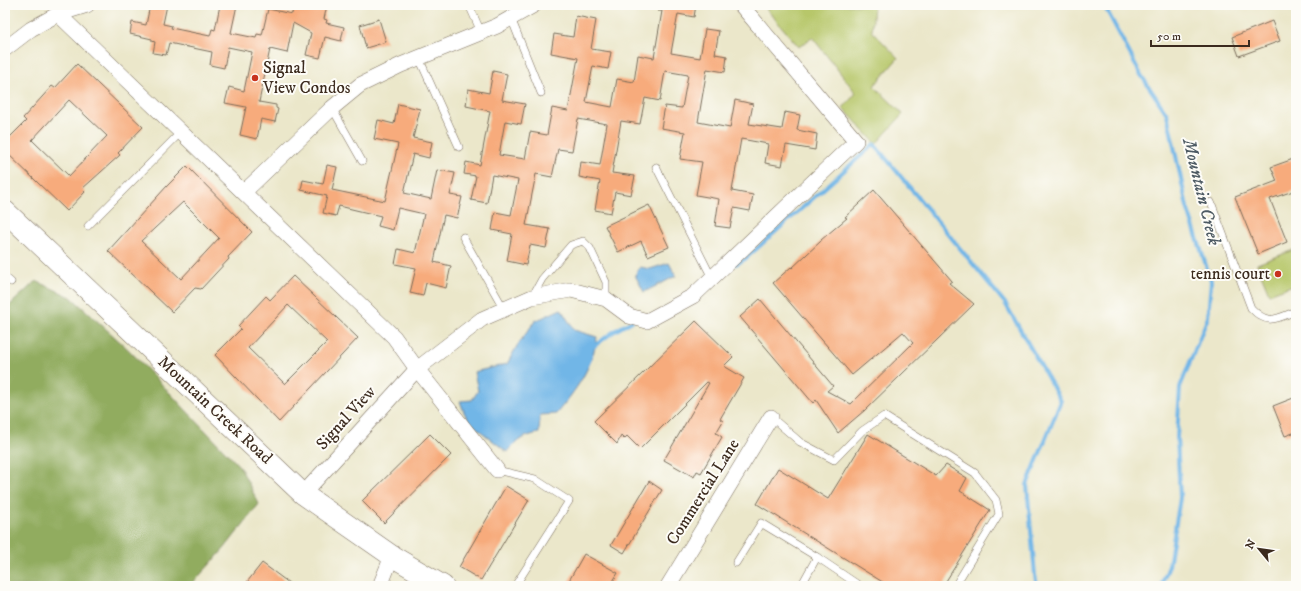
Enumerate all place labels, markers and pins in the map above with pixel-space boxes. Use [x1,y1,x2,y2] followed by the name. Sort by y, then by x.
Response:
[262,57,351,99] place label: Signal View Condos
[250,73,260,83] marker: Signal View Condos
[1190,263,1271,285] place label: tennis court
[1273,269,1283,279] marker: tennis court

